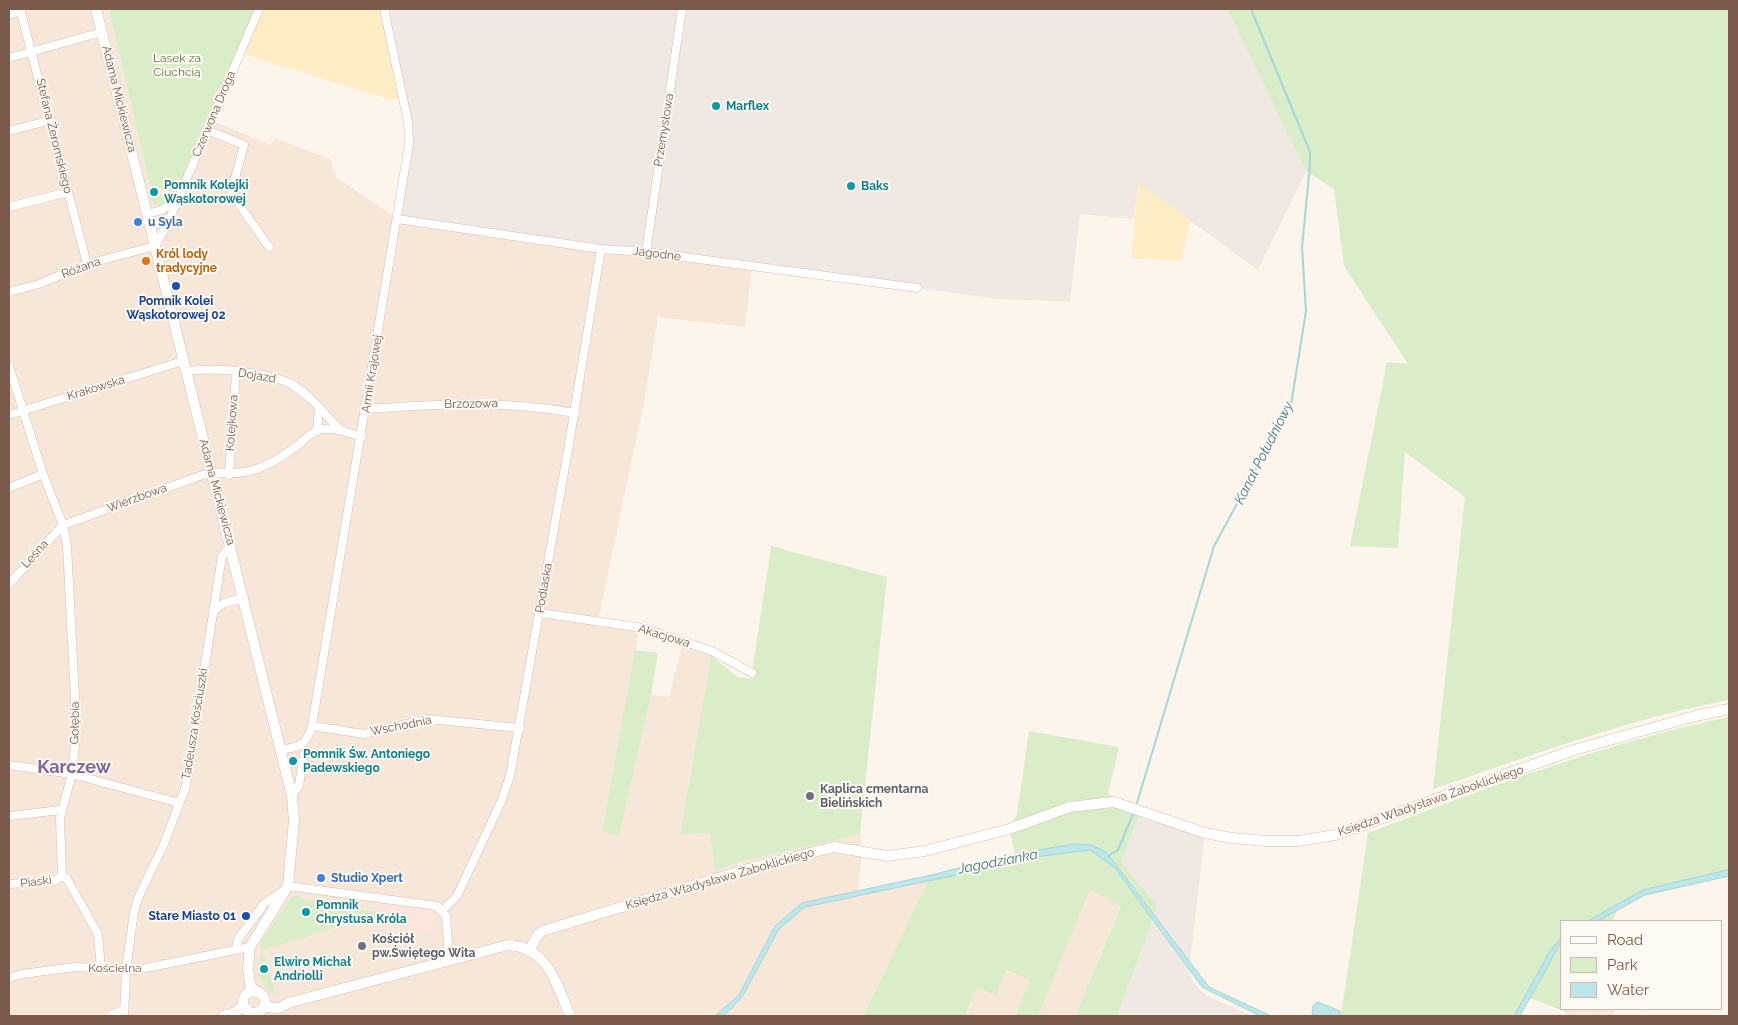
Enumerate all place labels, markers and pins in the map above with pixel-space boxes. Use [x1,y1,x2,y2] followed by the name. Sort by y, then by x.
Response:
[726,99,769,113] place label: Marflex
[710,100,722,112] marker: Marflex
[164,178,248,206] place label: Pomnik Kolejki Wąskotorowej
[861,179,889,193] place label: Baks
[845,180,857,192] marker: Baks
[148,186,160,198] marker: Pomnik Kolejki Wąskotorowej
[148,215,183,229] place label: u Syla
[132,216,144,228] marker: u Syla
[156,247,217,275] place label: Król lody tradycyjne
[140,255,152,267] marker: Król lody tradycyjne
[170,280,182,292] marker: Pomnik Kolei Wąskotorowej 02
[127,294,225,322] place label: Pomnik Kolei Wąskotorowej 02
[303,747,430,775] place label: Pomnik Św. Antoniego Padewskiego
[287,755,299,767] marker: Pomnik Św. Antoniego Padewskiego
[820,782,928,810] place label: Kaplica cmentarna Bielińskich
[804,790,816,802] marker: Kaplica cmentarna Bielińskich
[331,871,403,885] place label: Studio Xpert
[315,872,327,884] marker: Studio Xpert
[316,898,407,926] place label: Pomnik Chrystusa Króla
[300,906,312,918] marker: Pomnik Chrystusa Króla
[148,909,236,923] place label: Stare Miasto 01
[240,910,252,922] marker: Stare Miasto 01
[372,932,475,960] place label: Kościół pw.Świętego Wita
[356,940,368,952] marker: Kościół pw.Świętego Wita
[274,955,351,983] place label: Elwiro Michał Andriolli
[258,963,270,975] marker: Elwiro Michał Andriolli

